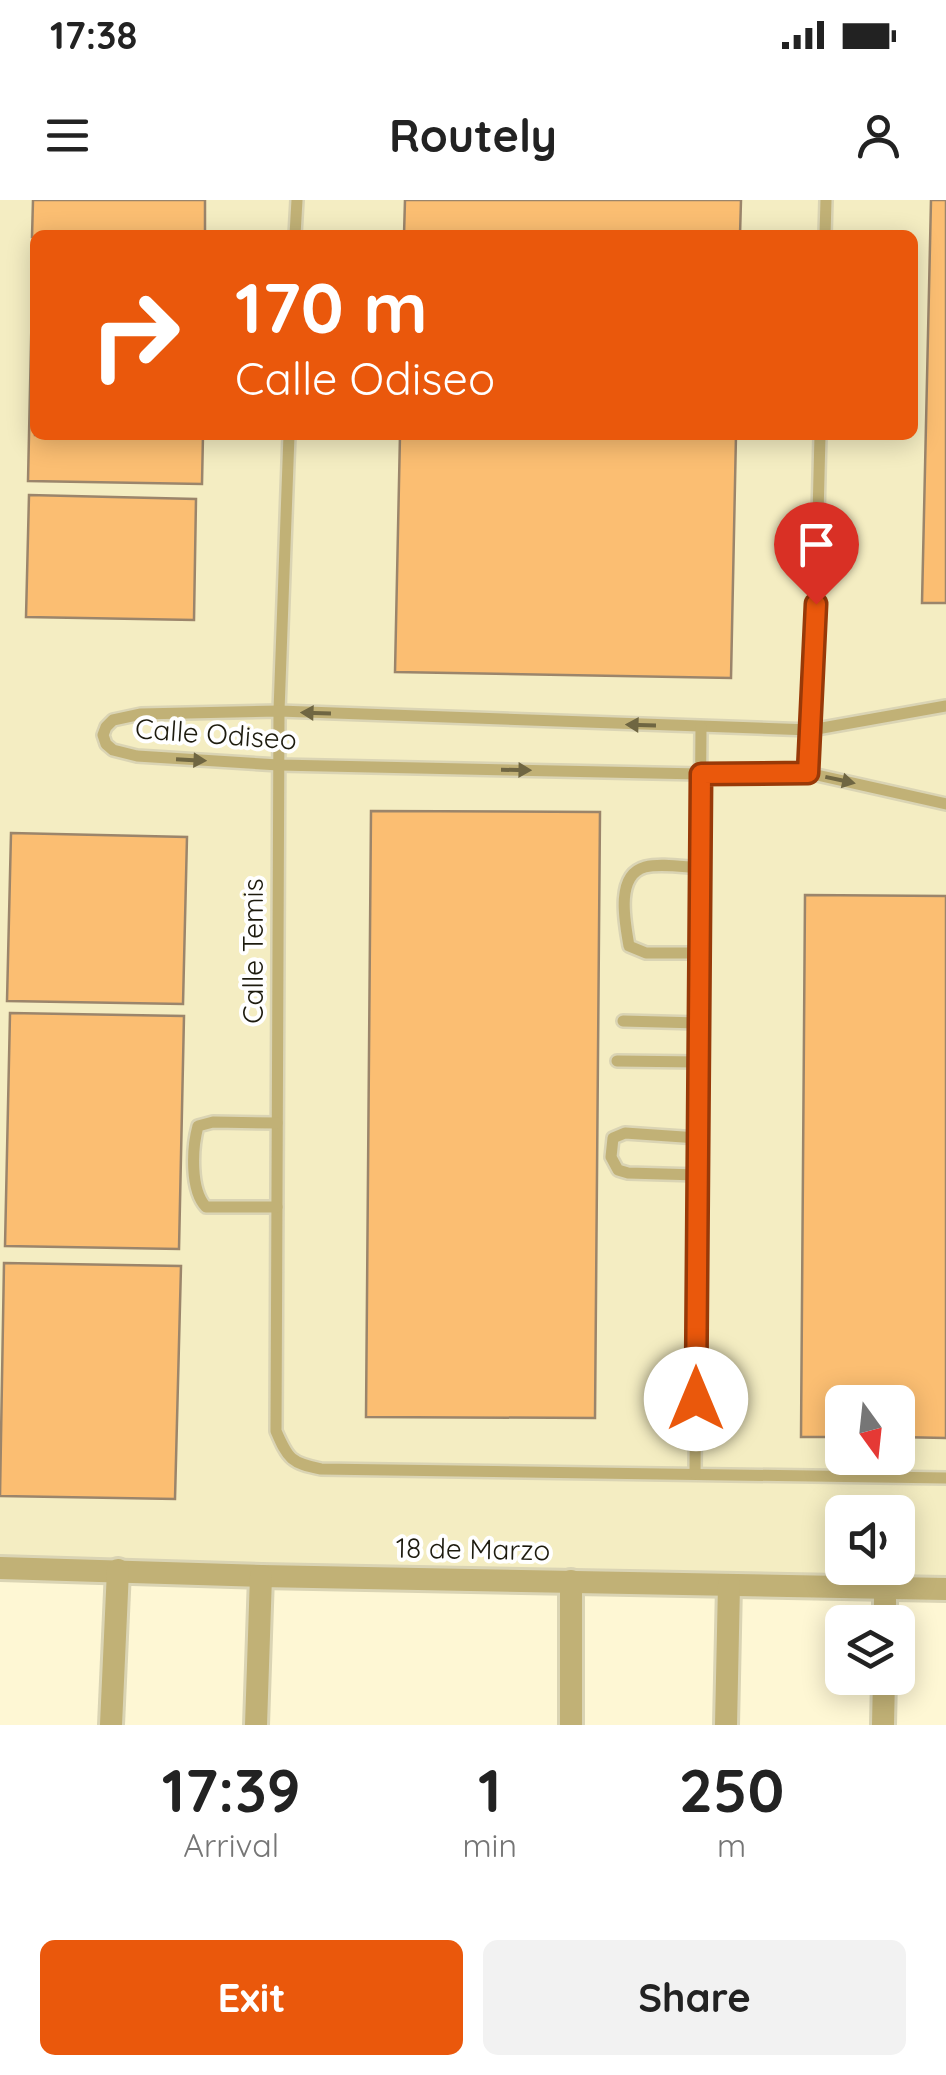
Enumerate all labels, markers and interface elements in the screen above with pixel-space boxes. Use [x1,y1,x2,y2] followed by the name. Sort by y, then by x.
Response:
[50,11,137,59] text: 17:38
[389,107,557,163] text: Routely
[40,108,95,163] icon: menu
[851,108,906,163] icon: person
[235,263,428,351] text: 170 m
[70,270,200,400] icon: right
[235,350,495,406] text: Calle Odiseo
[774,502,859,605] pin
[789,517,844,572] icon: arrive
[299,704,331,720] one-way arrow
[134,710,298,757] street label: Calle Odiseo
[624,716,656,732] one-way arrow
[175,752,207,768] one-way arrow
[500,762,532,778] one-way arrow
[825,773,856,789] one-way arrow
[235,878,270,1024] street label: Calle Temis
[644,1347,748,1451] position arrow
[825,1385,915,1475] north arrow
[825,1385,915,1695] map controls
[825,1495,915,1585] button: sound
[395,1530,551,1567] street label: 18 de Marzo
[825,1605,915,1695] button: layers
[162,1752,301,1827] text: 17:39
[478,1752,501,1827] text: 1
[679,1752,784,1827] text: 250
[183,1825,279,1865] text: Arrival
[462,1825,517,1865] text: min
[717,1825,746,1865] text: m
[40,1940,463,2055] button: Exit
[483,1940,906,2055] button: Share

